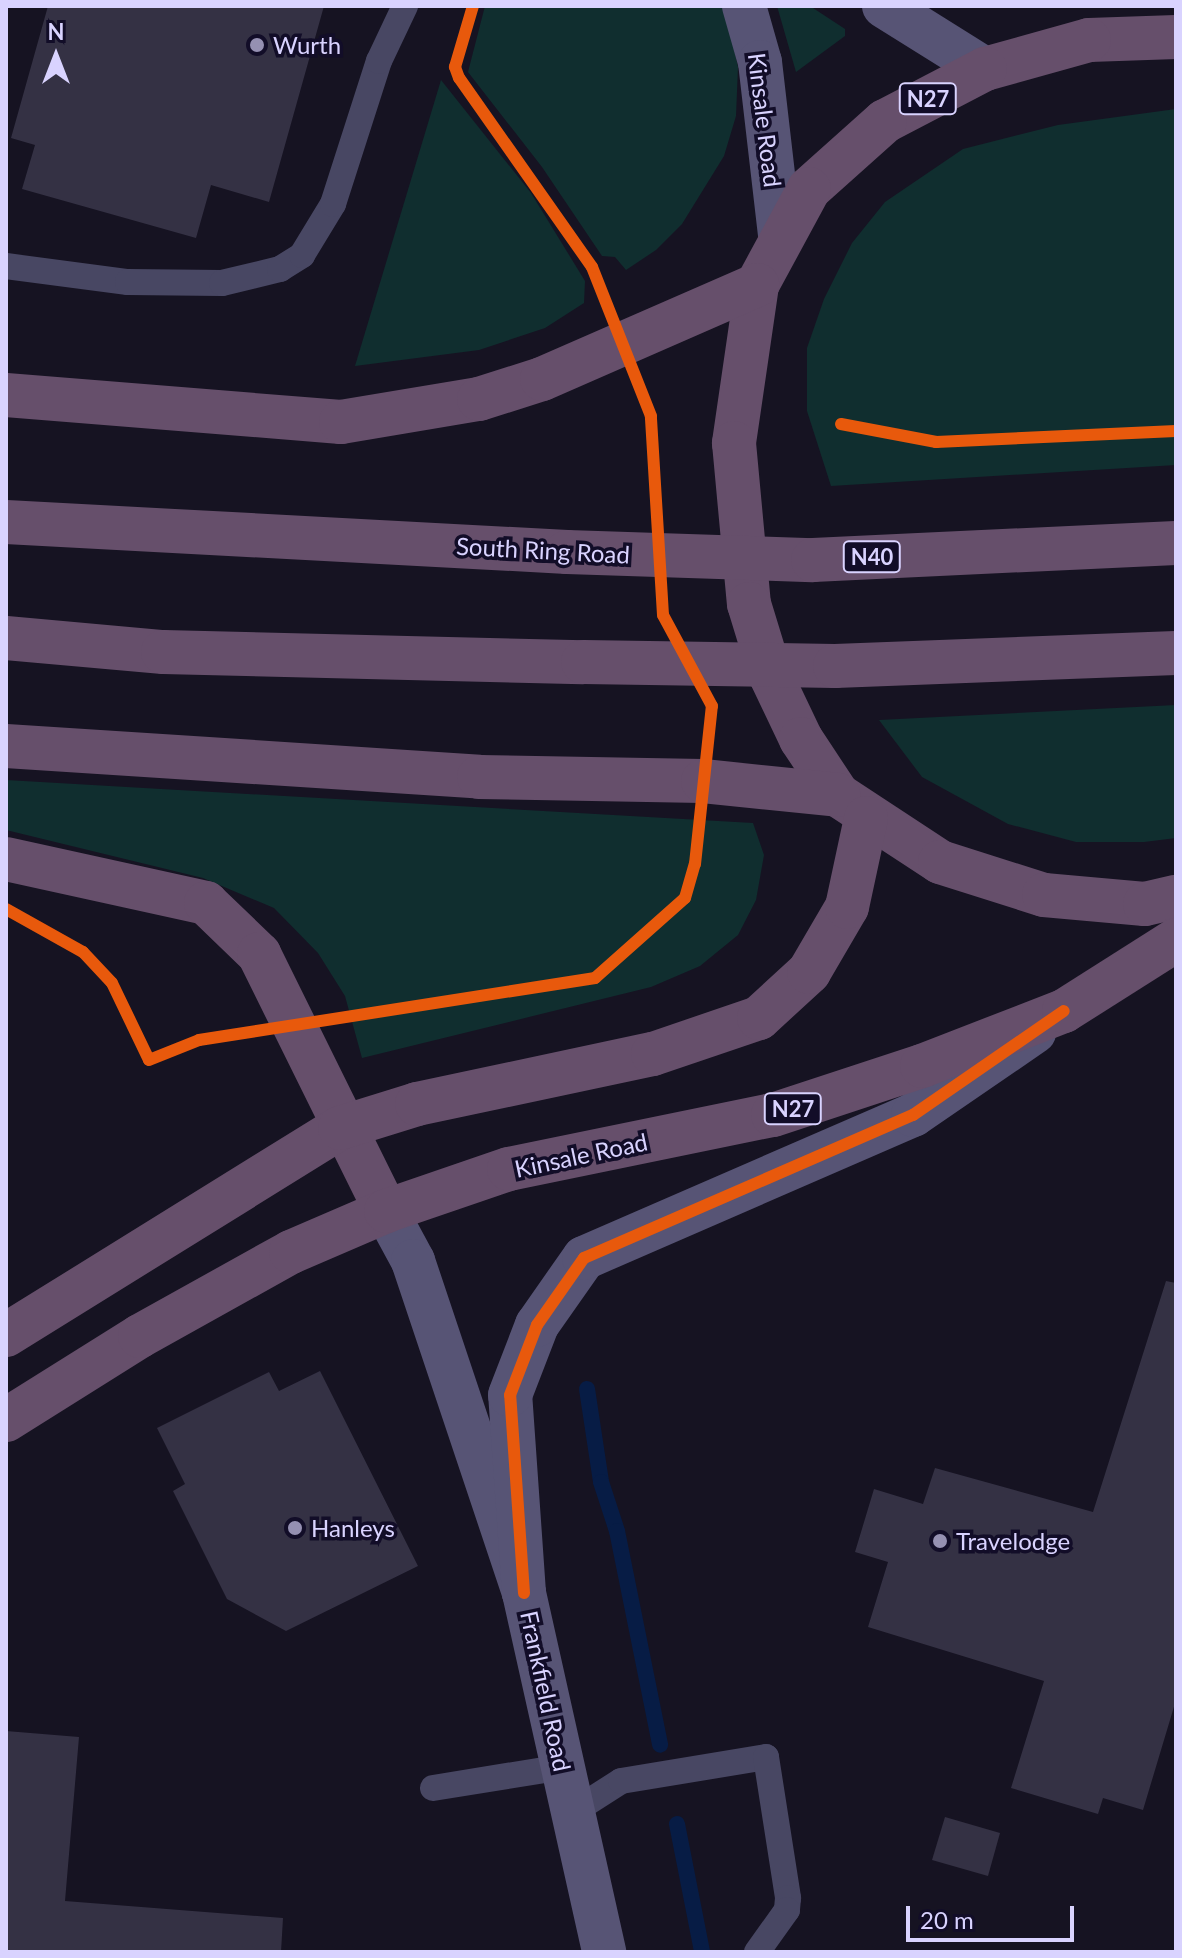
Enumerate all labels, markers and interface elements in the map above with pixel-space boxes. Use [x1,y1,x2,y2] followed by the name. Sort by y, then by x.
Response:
[16,16,96,96] north arrow
[48,18,64,45] text: N
[273,31,341,59] place label: Wurth
[248,36,266,54] marker: Wurth
[742,51,788,189] street label: Kinsale Road
[898,81,958,117] road number: N27
[455,531,631,569] street label: South Ring Road
[842,539,902,575] road number: N40
[763,1091,823,1127] road number: N27
[512,1127,650,1183] street label: Kinsale Road
[311,1514,395,1542] place label: Hanleys
[286,1519,304,1537] marker: Hanleys
[956,1527,1070,1555] place label: Travelodge
[931,1532,949,1550] marker: Travelodge
[515,1608,577,1774] street label: Frankfield Road
[910,1890,1078,1940] scale bar
[920,1905,974,1934] text: 20 m

